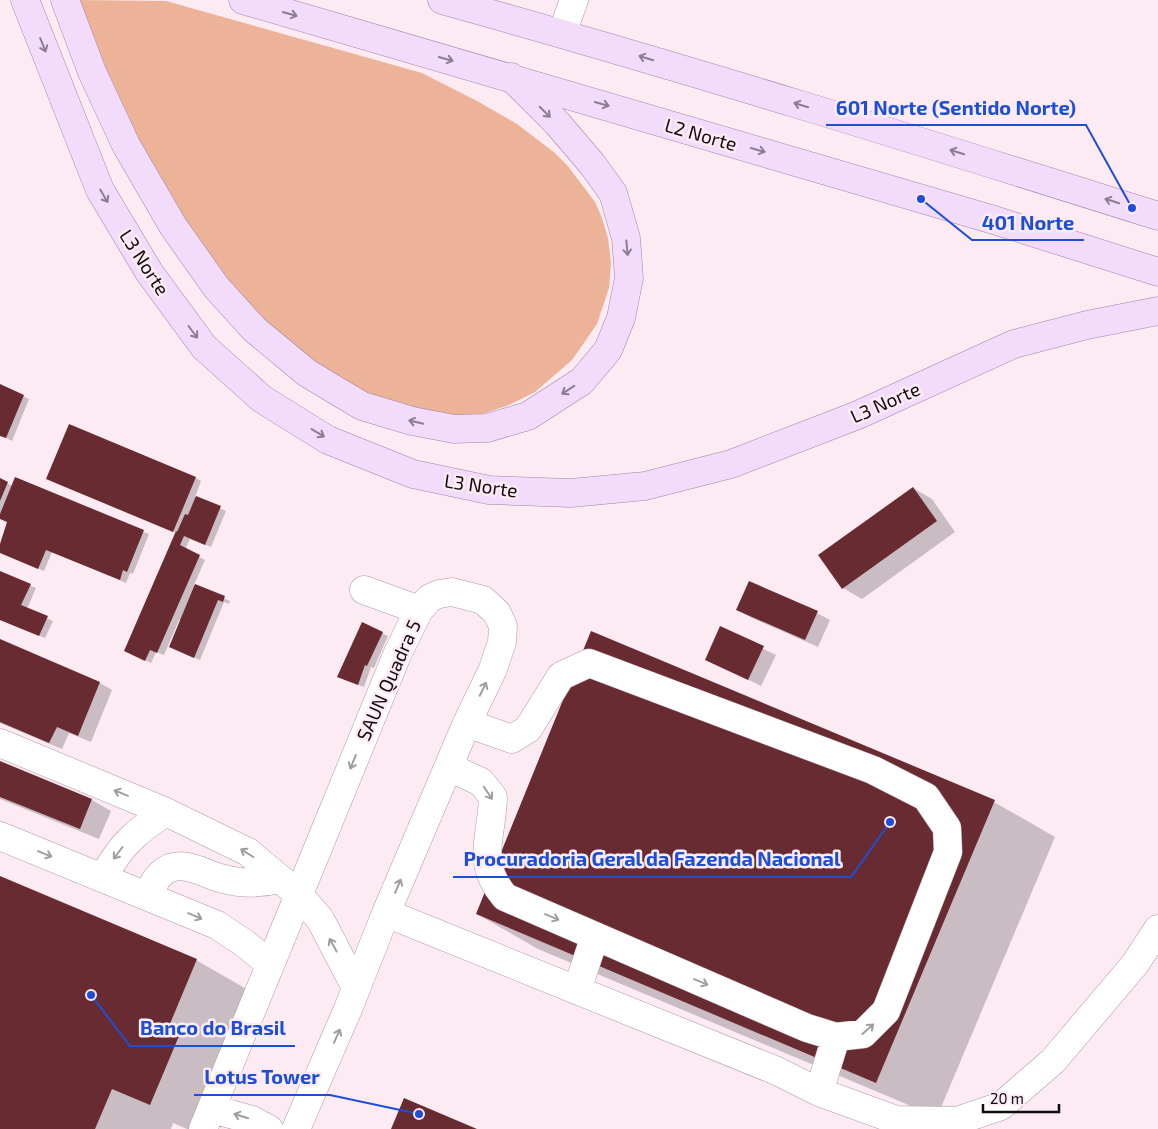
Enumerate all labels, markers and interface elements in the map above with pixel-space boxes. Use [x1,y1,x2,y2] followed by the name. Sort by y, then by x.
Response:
[282,9,298,19] one-way arrow
[38,37,48,52] one-way arrow
[638,53,654,62] one-way arrow
[438,54,454,64] one-way arrow
[826,90,1086,125] callout: 601 Norte (Sentido Norte)
[836,95,1076,119] text: 601 Norte (Sentido Norte)
[594,100,610,110] one-way arrow
[793,100,809,110] one-way arrow
[539,105,551,118] one-way arrow
[662,113,740,155] street label: L2 Norte
[750,146,766,156] one-way arrow
[949,147,965,157] one-way arrow
[99,188,109,202] one-way arrow
[1104,196,1120,205] one-way arrow
[972,205,1084,240] callout: 401 Norte
[982,210,1074,234] text: 401 Norte
[115,225,175,299] street label: L3 Norte
[622,239,632,255] one-way arrow
[187,325,198,338] one-way arrow
[847,376,923,428] street label: L3 Norte
[562,385,576,395] one-way arrow
[409,417,425,426] one-way arrow
[310,429,324,439] one-way arrow
[443,468,519,502] street label: L3 Norte
[351,616,425,744] street label: SAUN Quadra 5
[479,682,488,697] one-way arrow
[347,754,357,769] one-way arrow
[483,786,494,800] one-way arrow
[114,788,129,797] one-way arrow
[453,842,851,877] callout: Procuradoria Geral da Fazenda Nacional
[113,846,123,860] one-way arrow
[463,846,841,870] text: Procuradoria Geral da Fazenda Nacional
[240,847,254,857] one-way arrow
[37,850,52,859] one-way arrow
[394,879,403,894] one-way arrow
[188,912,203,921] one-way arrow
[544,913,559,923] one-way arrow
[328,938,338,952] one-way arrow
[693,977,708,987] one-way arrow
[130,1011,295,1046] callout: Banco do Brasil
[140,1015,286,1039] text: Banco do Brasil
[861,1023,874,1034] one-way arrow
[332,1029,342,1044] one-way arrow
[194,1060,330,1095] callout: Lotus Tower
[204,1064,320,1088] text: Lotus Tower
[983,1082,1059,1114] scale bar
[990,1089,1024,1107] text: 20 m
[233,1111,249,1121] one-way arrow

